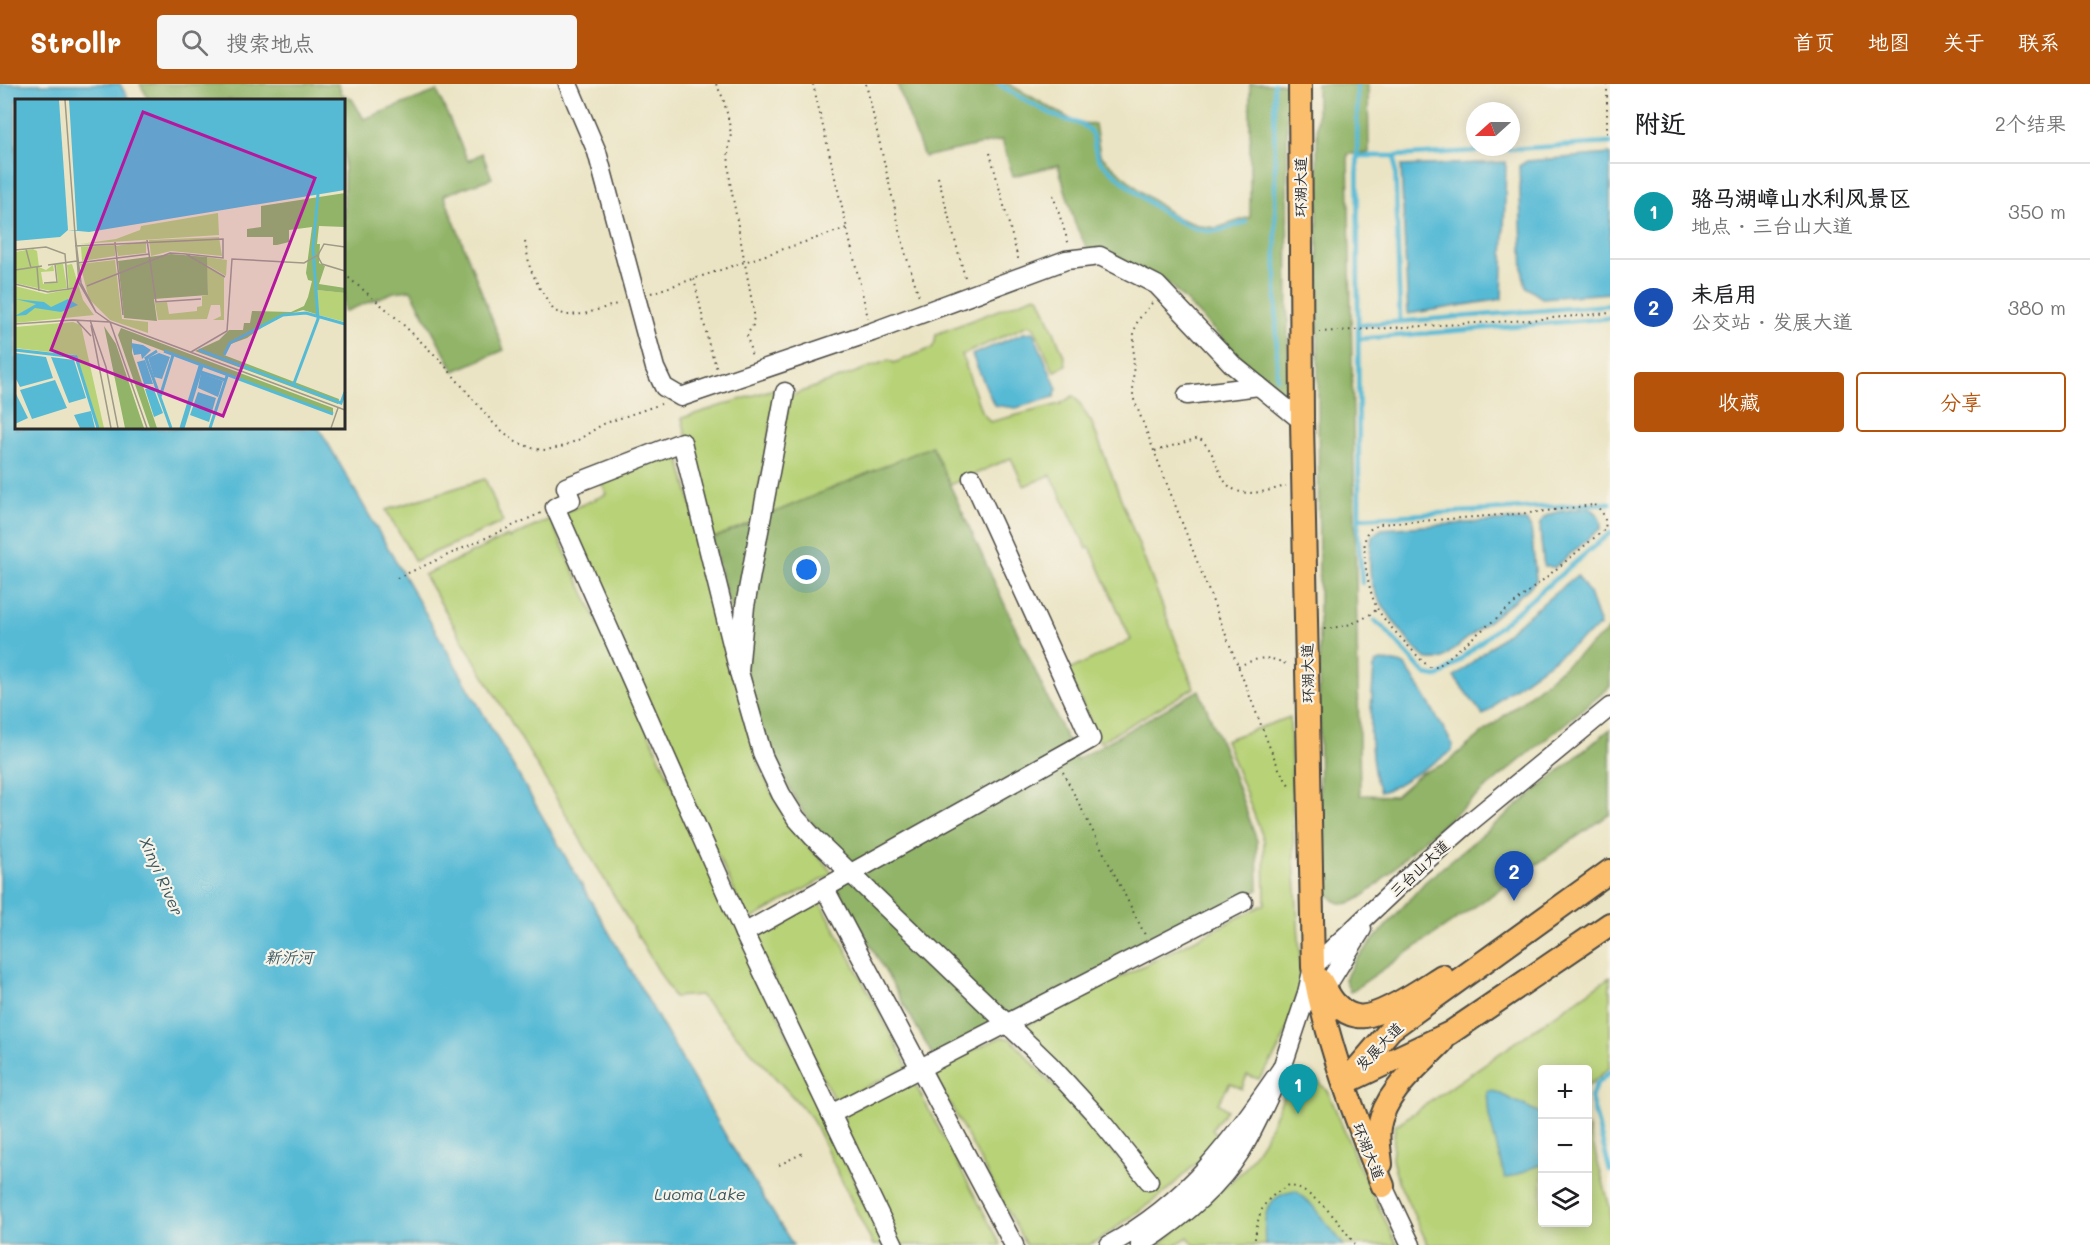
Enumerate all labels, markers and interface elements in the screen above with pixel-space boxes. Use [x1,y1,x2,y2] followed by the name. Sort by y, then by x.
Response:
[157,15,577,69] search box
[30,24,121,60] text: Strollr
[178,26,211,59] icon: search
[226,28,314,57] text: 搜索地点
[1793,28,1835,55] text: 首页
[1868,28,1910,55] text: 地图
[1943,28,1985,55] text: 关于
[2018,28,2060,55] text: 联系
[15,99,345,429] inset map
[1466,102,1520,156] north arrow
[1634,106,1686,140] text: 附近
[1995,110,2066,136] text: 2个结果
[1290,157,1310,217] street label: 环湖大道
[1691,183,1911,212] text: 骆马湖嶂山水利风景区
[1649,198,1658,224] text: 1
[2008,198,2066,224] text: 350 m
[1691,212,1853,238] text: 地点 · 三台山大道
[1691,279,1757,308] text: 未启用
[1648,294,1659,320] text: 2
[2008,294,2066,320] text: 380 m
[1691,308,1853,334] text: 公交站 · 发展大道
[1634,372,1844,432] button: 收藏
[1856,372,2066,432] button: 分享
[792,555,821,584] your location
[1296,643,1318,703] street label: 环湖大道
[135,833,189,919] water label: Xinyi River
[1385,835,1453,901] street label: 三台山大道
[1494,852,1534,901] pin: 2
[265,946,316,967] water label: 新沂河
[1351,1017,1407,1075] street label: 发展大道
[1278,1064,1318,1114] pin: 1
[1538,1065,1592,1227] map controls
[1538,1065,1592,1119] button: +
[1348,1119,1390,1183] street label: 环湖大道
[1538,1119,1592,1173] button: −
[1538,1173,1592,1227] button: layers
[654,1183,746,1204] water label: Luoma Lake

